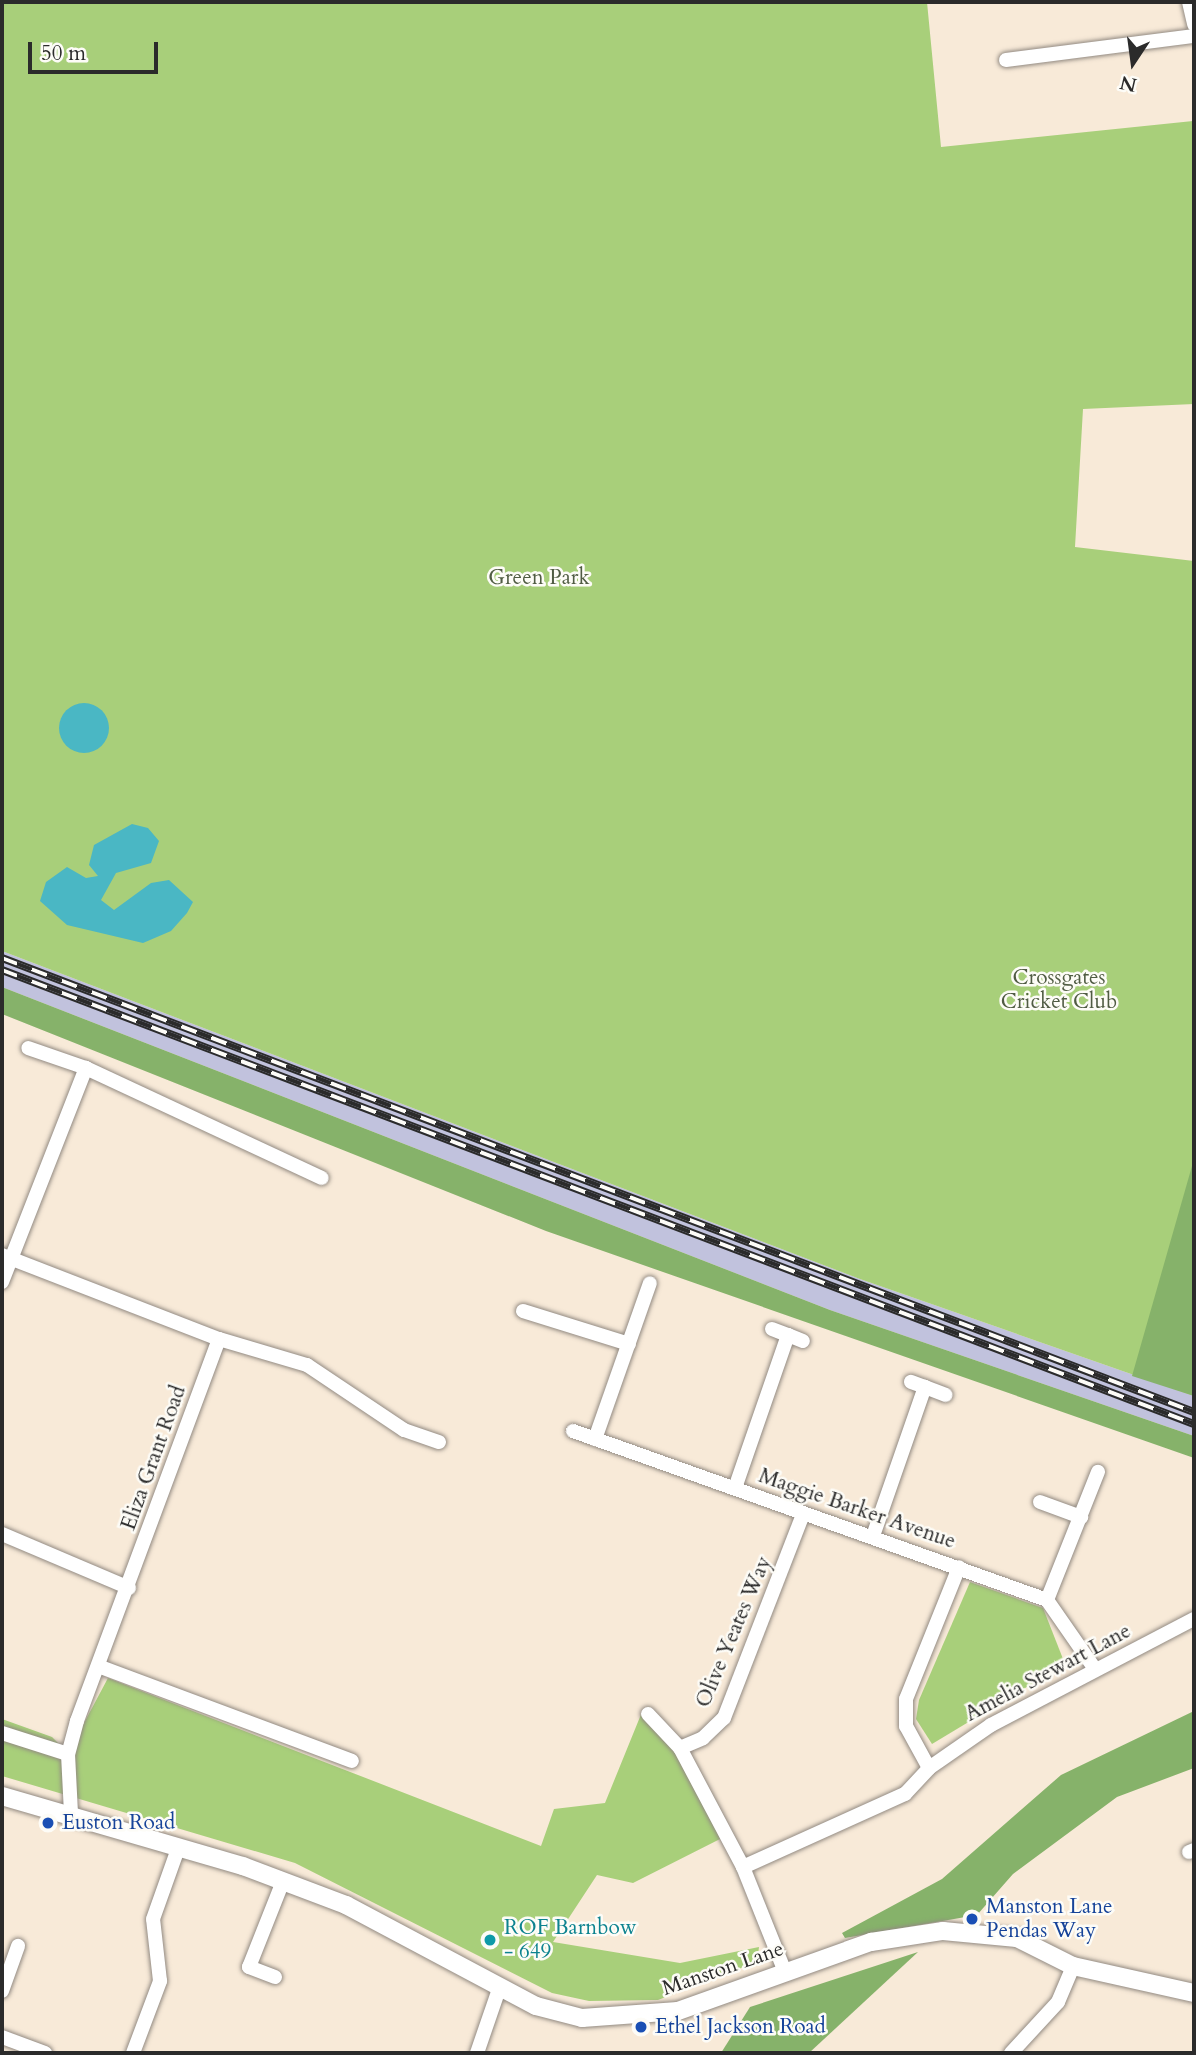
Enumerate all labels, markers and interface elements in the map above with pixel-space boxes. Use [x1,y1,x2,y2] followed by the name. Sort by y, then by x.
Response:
[32,28,161,72] scale bar
[1098,28,1168,98] north arrow
[41,39,86,68] text: 50 m
[1117,69,1139,98] text: N
[488,565,590,591] park label: Green Park
[1001,965,1117,1015] park label: Crossgates Cricket Club
[116,1382,192,1534] street label: Eliza Grant Road
[755,1463,959,1555] street label: Maggie Barker Avenue
[691,1553,777,1711] street label: Olive Yeates Way
[961,1619,1135,1727] street label: Amelia Stewart Lane
[62,1810,175,1836] place label: Euston Road
[40,1815,56,1831] marker: Euston Road
[986,1894,1113,1944] place label: Manston Lane Pendas Way
[964,1911,980,1927] marker: Manston Lane Pendas Way
[504,1915,637,1965] place label: ROF Barnbow - 649
[482,1932,498,1948] marker: ROF Barnbow - 649
[659,1936,787,2002] street label: Manston Lane
[655,2014,826,2040] place label: Ethel Jackson Road
[633,2019,649,2035] marker: Ethel Jackson Road

